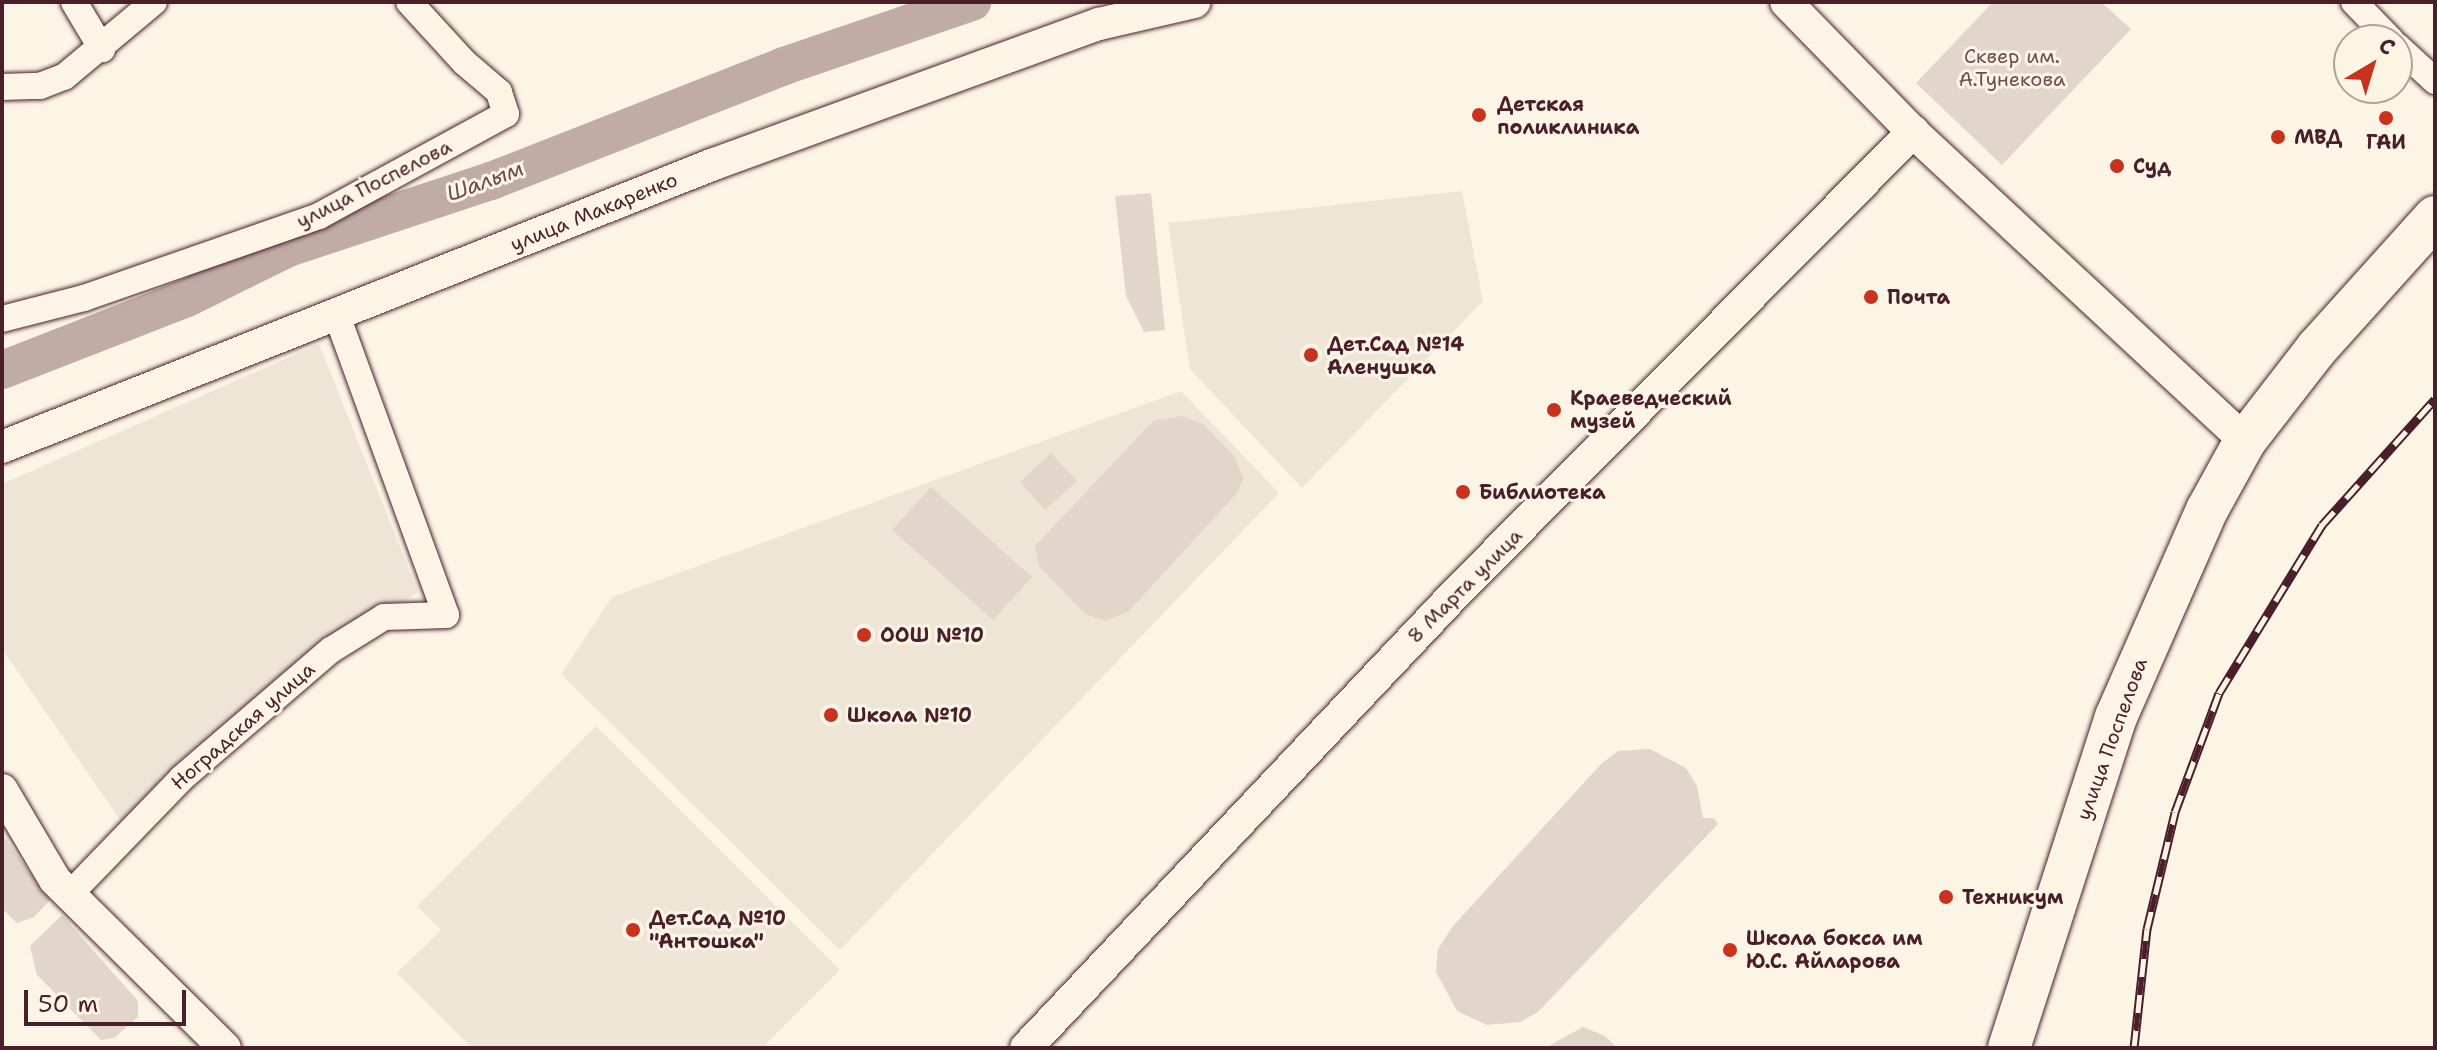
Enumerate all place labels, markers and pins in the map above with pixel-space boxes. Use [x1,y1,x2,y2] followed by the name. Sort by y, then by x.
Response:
[1497,92,1639,139] place label: Детская поликлиника
[1468,104,1490,126] marker: Детская поликлиника
[2377,109,2395,127] marker: ГАИ
[2294,125,2342,149] place label: МВД
[2269,128,2287,146] marker: МВД
[2366,130,2406,154] place label: ГАИ
[2133,154,2171,178] place label: Суд
[2108,157,2126,175] marker: Суд
[1887,285,1950,309] place label: Почта
[1862,288,1880,306] marker: Почта
[1327,332,1464,379] place label: Дет.Сад №14 Аленушка
[1302,346,1320,364] marker: Дет.Сад №14 Аленушка
[1570,386,1732,433] place label: Краеведческий музей
[1545,401,1563,419] marker: Краеведческий музей
[1479,480,1606,504] place label: Библиотека
[1454,483,1472,501] marker: Библиотека
[880,623,984,647] place label: ООШ №10
[855,626,873,644] marker: ООШ №10
[847,703,972,727] place label: Школа №10
[822,706,840,724] marker: Школа №10
[1962,885,2063,909] place label: Техникум
[1937,888,1955,906] marker: Техникум
[649,906,786,953] place label: Дет.Сад №10 "Антошка"
[624,921,642,939] marker: Дет.Сад №10 "Антошка"
[1746,926,1923,973] place label: Школа бокса им Ю.С. Айларова
[1721,941,1739,959] marker: Школа бокса им Ю.С. Айларова

